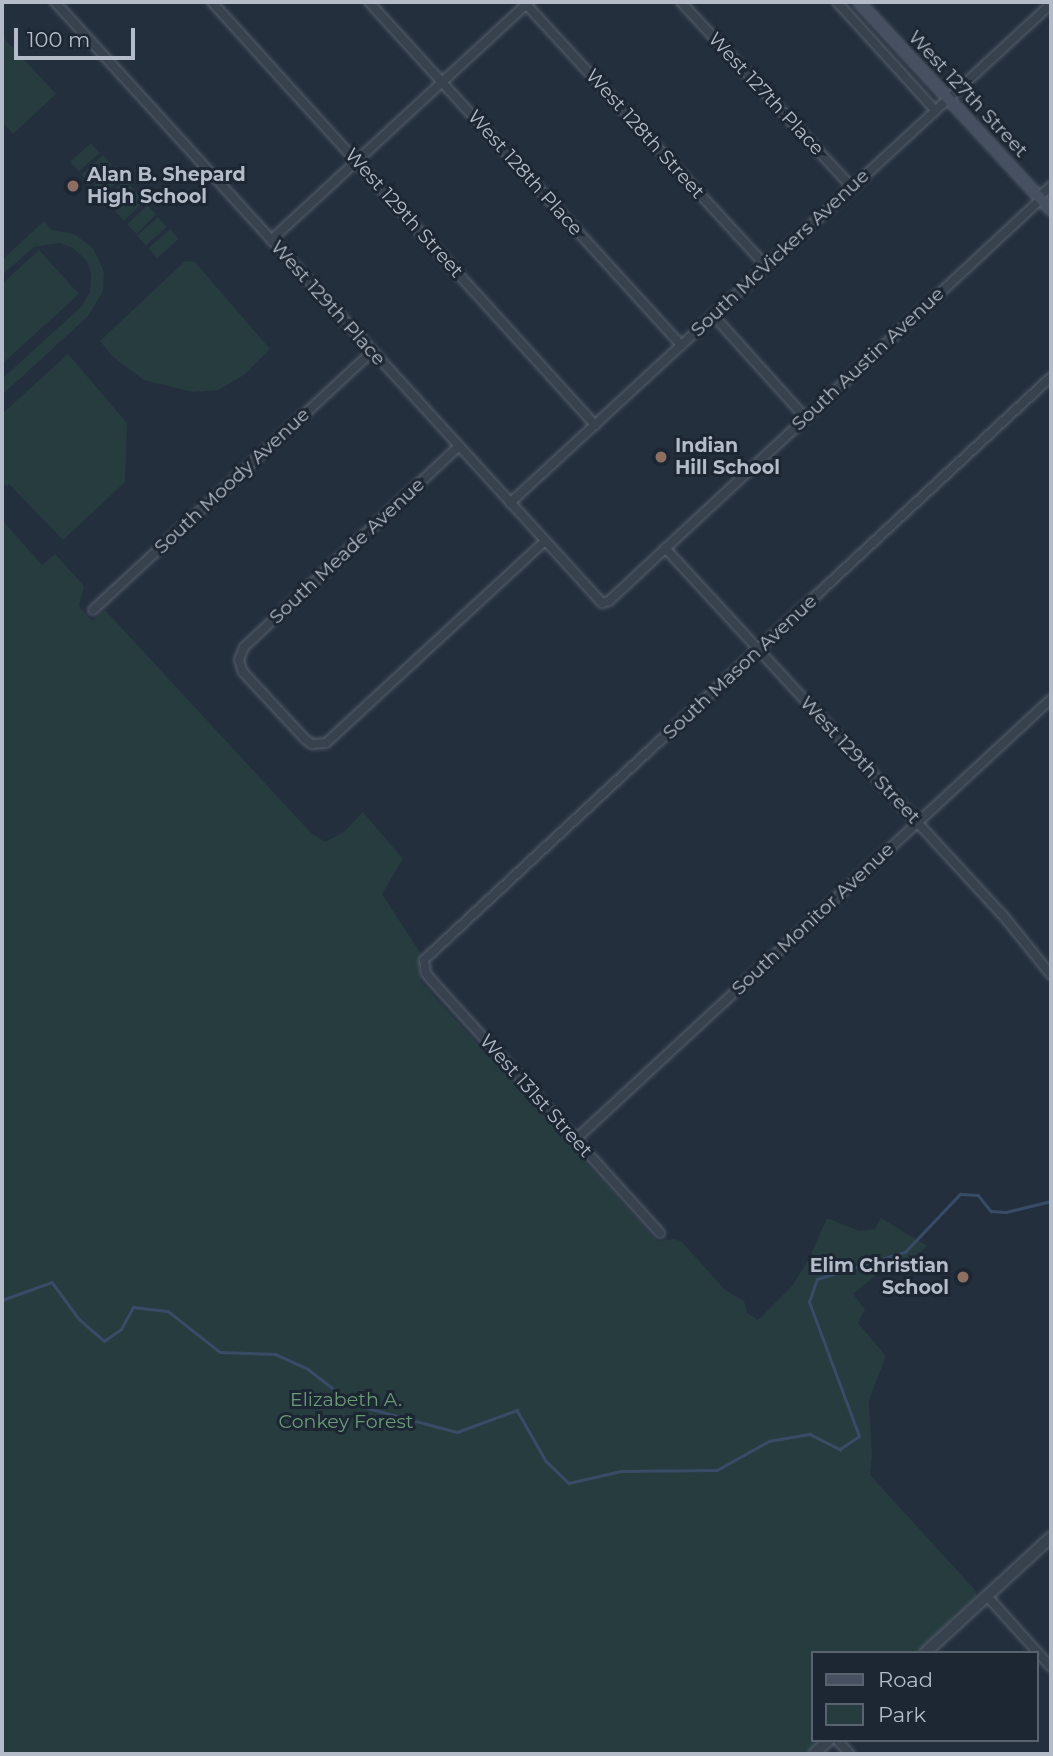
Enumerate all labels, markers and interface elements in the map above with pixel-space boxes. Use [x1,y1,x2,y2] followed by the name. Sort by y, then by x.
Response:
[18,14,138,58] scale bar
[903,26,1033,162] street label: West 127th Street
[27,27,90,52] text: 100 m
[703,28,829,160] street label: West 127th Place
[581,65,709,203] street label: West 128th Street
[463,106,587,240] street label: West 128th Place
[340,144,468,282] street label: West 129th Street
[87,164,246,208] place label: Alan B. Shepard High School
[686,164,874,342] street label: South McVickers Avenue
[65,178,81,194] marker: Alan B. Shepard High School
[266,236,390,370] street label: West 129th Place
[787,283,949,435] street label: South Austin Avenue
[150,403,314,559] street label: South Moody Avenue
[675,435,780,479] place label: Indian Hill School
[653,449,669,465] marker: Indian Hill School
[265,473,429,629] street label: South Meade Avenue
[658,590,822,744] street label: South Mason Avenue
[795,692,925,828] street label: West 129th Street
[727,838,899,1000] street label: South Monitor Avenue
[475,1030,597,1162] street label: West 131st Street
[810,1255,949,1299] place label: Elim Christian School
[955,1269,971,1285] marker: Elim Christian School
[279,1389,413,1433] park label: Elizabeth A. Conkey Forest
[811,1651,1039,1742] legend
[878,1667,933,1692] text: Road
[878,1702,926,1727] text: Park

